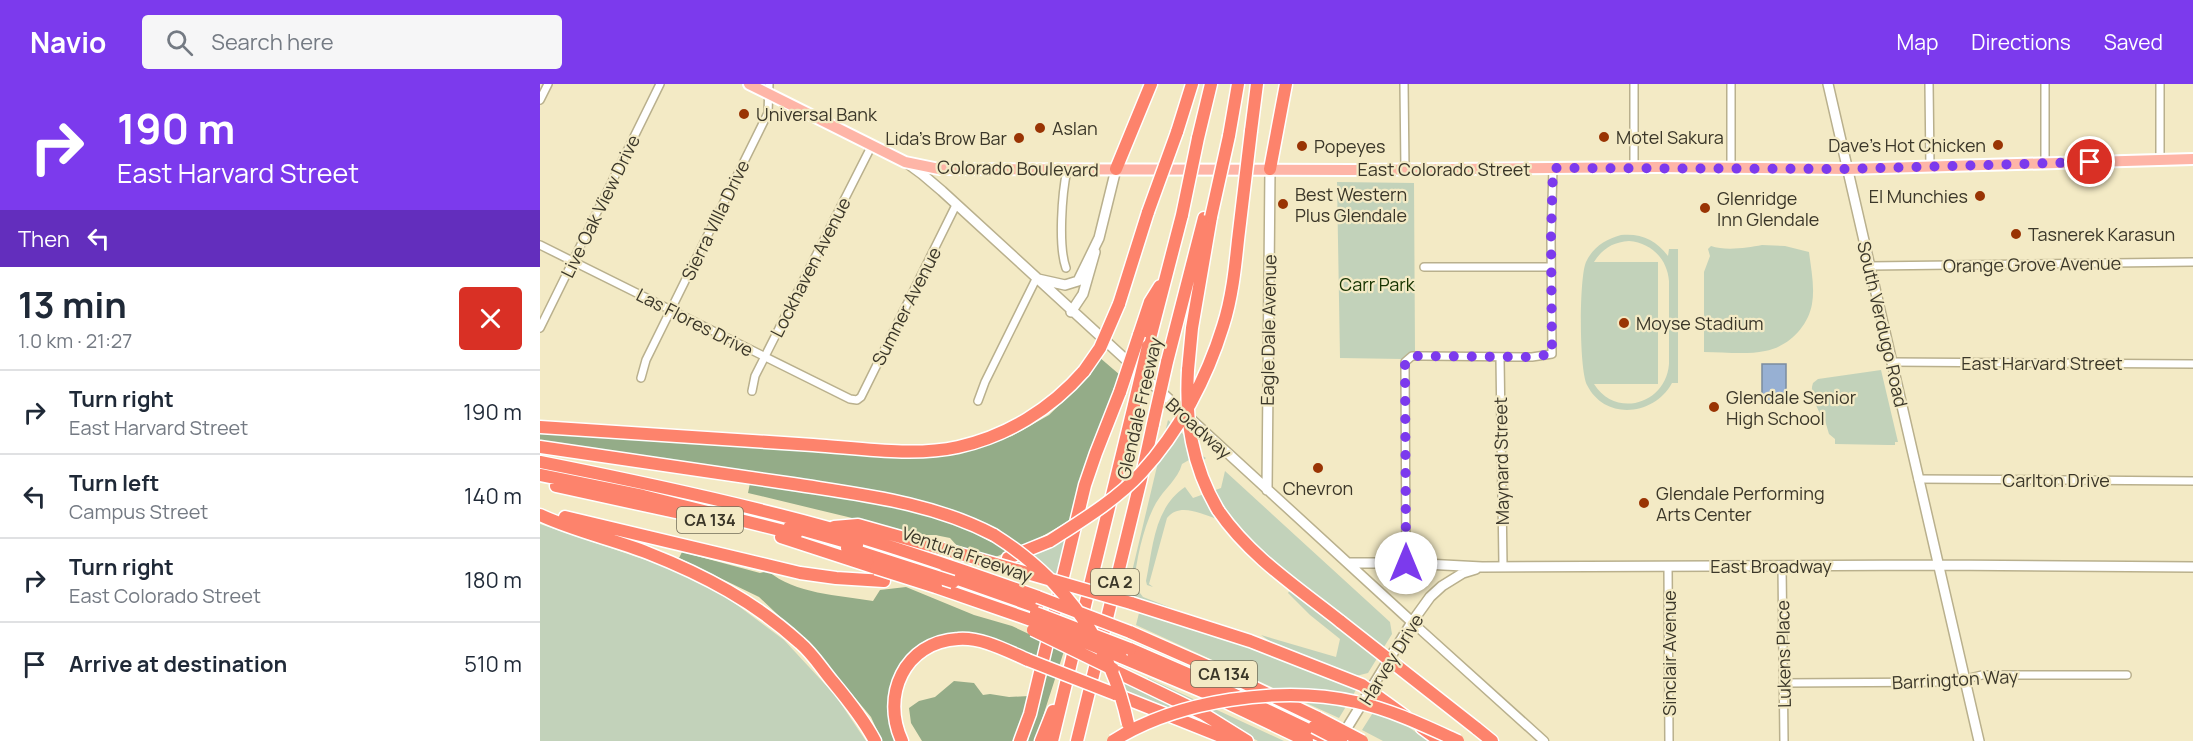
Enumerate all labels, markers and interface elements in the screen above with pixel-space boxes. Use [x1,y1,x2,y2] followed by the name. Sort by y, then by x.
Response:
[142,15,562,69] search box
[30,23,106,61] text: Navio
[163,26,196,59] icon: search
[211,27,334,57] text: Search here
[1897,28,1938,56] text: Map
[1971,28,2071,56] text: Directions
[2104,28,2163,56] text: Saved
[117,99,235,157] text: 190 m
[756,102,878,126] place label: Universal Bank
[737,107,751,121] marker: Universal Bank
[18,108,96,186] icon: right
[1052,116,1098,140] place label: Aslan
[1033,121,1047,135] marker: Aslan
[1616,125,1724,149] place label: Motel Sakura
[885,126,1008,150] place label: Lida's Brow Bar
[1597,130,1611,144] marker: Motel Sakura
[555,131,645,281] street label: Live Oak View Drive
[1012,131,1026,145] marker: Lida's Brow Bar
[1828,133,1986,157] place label: Dave's Hot Chicken
[1314,134,1386,158] place label: Popeyes
[2064,136,2115,187] pin
[1991,138,2005,152] marker: Dave's Hot Chicken
[1295,139,1309,153] marker: Popeyes
[2073,145,2106,178] icon: arrive
[117,154,359,191] text: East Harvard Street
[937,155,1099,181] street label: Colorado Boulevard
[675,156,755,284] street label: Sierra VIlla Drive
[1358,157,1530,181] street label: East Colorado Street
[1295,182,1407,227] place label: Best Western Plus Glendale
[1869,184,1968,208] place label: El Munchies
[1717,186,1819,231] place label: Glenridge Inn Glendale
[1973,189,1987,203] marker: El Munchies
[764,193,856,341] street label: Lockhaven Avenue
[1276,197,1290,211] marker: Best Western Plus Glendale
[1698,201,1712,215] marker: Glenridge Inn Glendale
[82,222,115,255] icon: left
[2028,222,2175,246] place label: Tasnerek Karasun
[18,224,70,254] text: Then
[2009,227,2023,241] marker: Tasnerek Karasun
[1852,239,1914,409] street label: South Verdugo Road
[866,243,946,369] street label: Sumner Avenue
[1943,250,2121,278] street label: Orange Grove Avenue
[1255,254,1281,406] street label: Eagle Dale Avenue
[1339,272,1416,296] park label: Carr Park
[18,280,127,329] text: 13 min
[632,282,758,362] street label: Las Flores Drive
[459,287,522,350] button: close
[1636,311,1764,335] place label: Moyse Stadium
[1617,316,1631,330] marker: Moyse Stadium
[18,327,132,354] text: 1.0 km · 21:27
[1111,334,1167,481] street label: Glendale Freeway
[1961,351,2123,375] street label: East Harvard Street
[69,384,174,414] text: Turn right
[1726,385,1857,430] place label: Glendale Senior High School
[1161,392,1237,464] street label: Broadway
[18,396,51,429] icon: right
[463,397,522,427] text: 190 m
[1488,397,1514,525] street label: Maynard Street
[1707,400,1721,414] marker: Glendale Senior High School
[69,414,248,441] text: East Harvard Street
[1311,461,1325,475] marker: Chevron
[69,468,159,498] text: Turn left
[2002,468,2110,492] street label: Carlton Drive
[1283,476,1353,500] place label: Chevron
[18,480,51,513] icon: left
[464,481,522,511] text: 140 m
[1656,481,1825,526] place label: Glendale Performing Arts Center
[1637,496,1651,510] marker: Glendale Performing Arts Center
[69,498,208,525] text: Campus Street
[677,507,743,533] road number: CA 134
[898,520,1036,588] street label: Ventura Freeway
[1374,531,1438,595] position arrow
[69,552,174,582] text: Turn right
[1710,554,1832,578] street label: East Broadway
[18,564,51,597] icon: right
[464,565,522,595] text: 180 m
[1091,569,1139,595] road number: CA 2
[69,582,261,609] text: East Colorado Street
[1657,590,1681,716] street label: Sinclair Avenue
[1770,600,1796,708] street label: Lukens Place
[1353,609,1429,709] street label: Harvey Drive
[18,648,51,681] icon: arrive
[69,649,287,679] text: Arrive at destination
[464,649,522,679] text: 510 m
[1191,661,1257,687] road number: CA 134
[1891,664,2019,694] street label: Barrington Way

